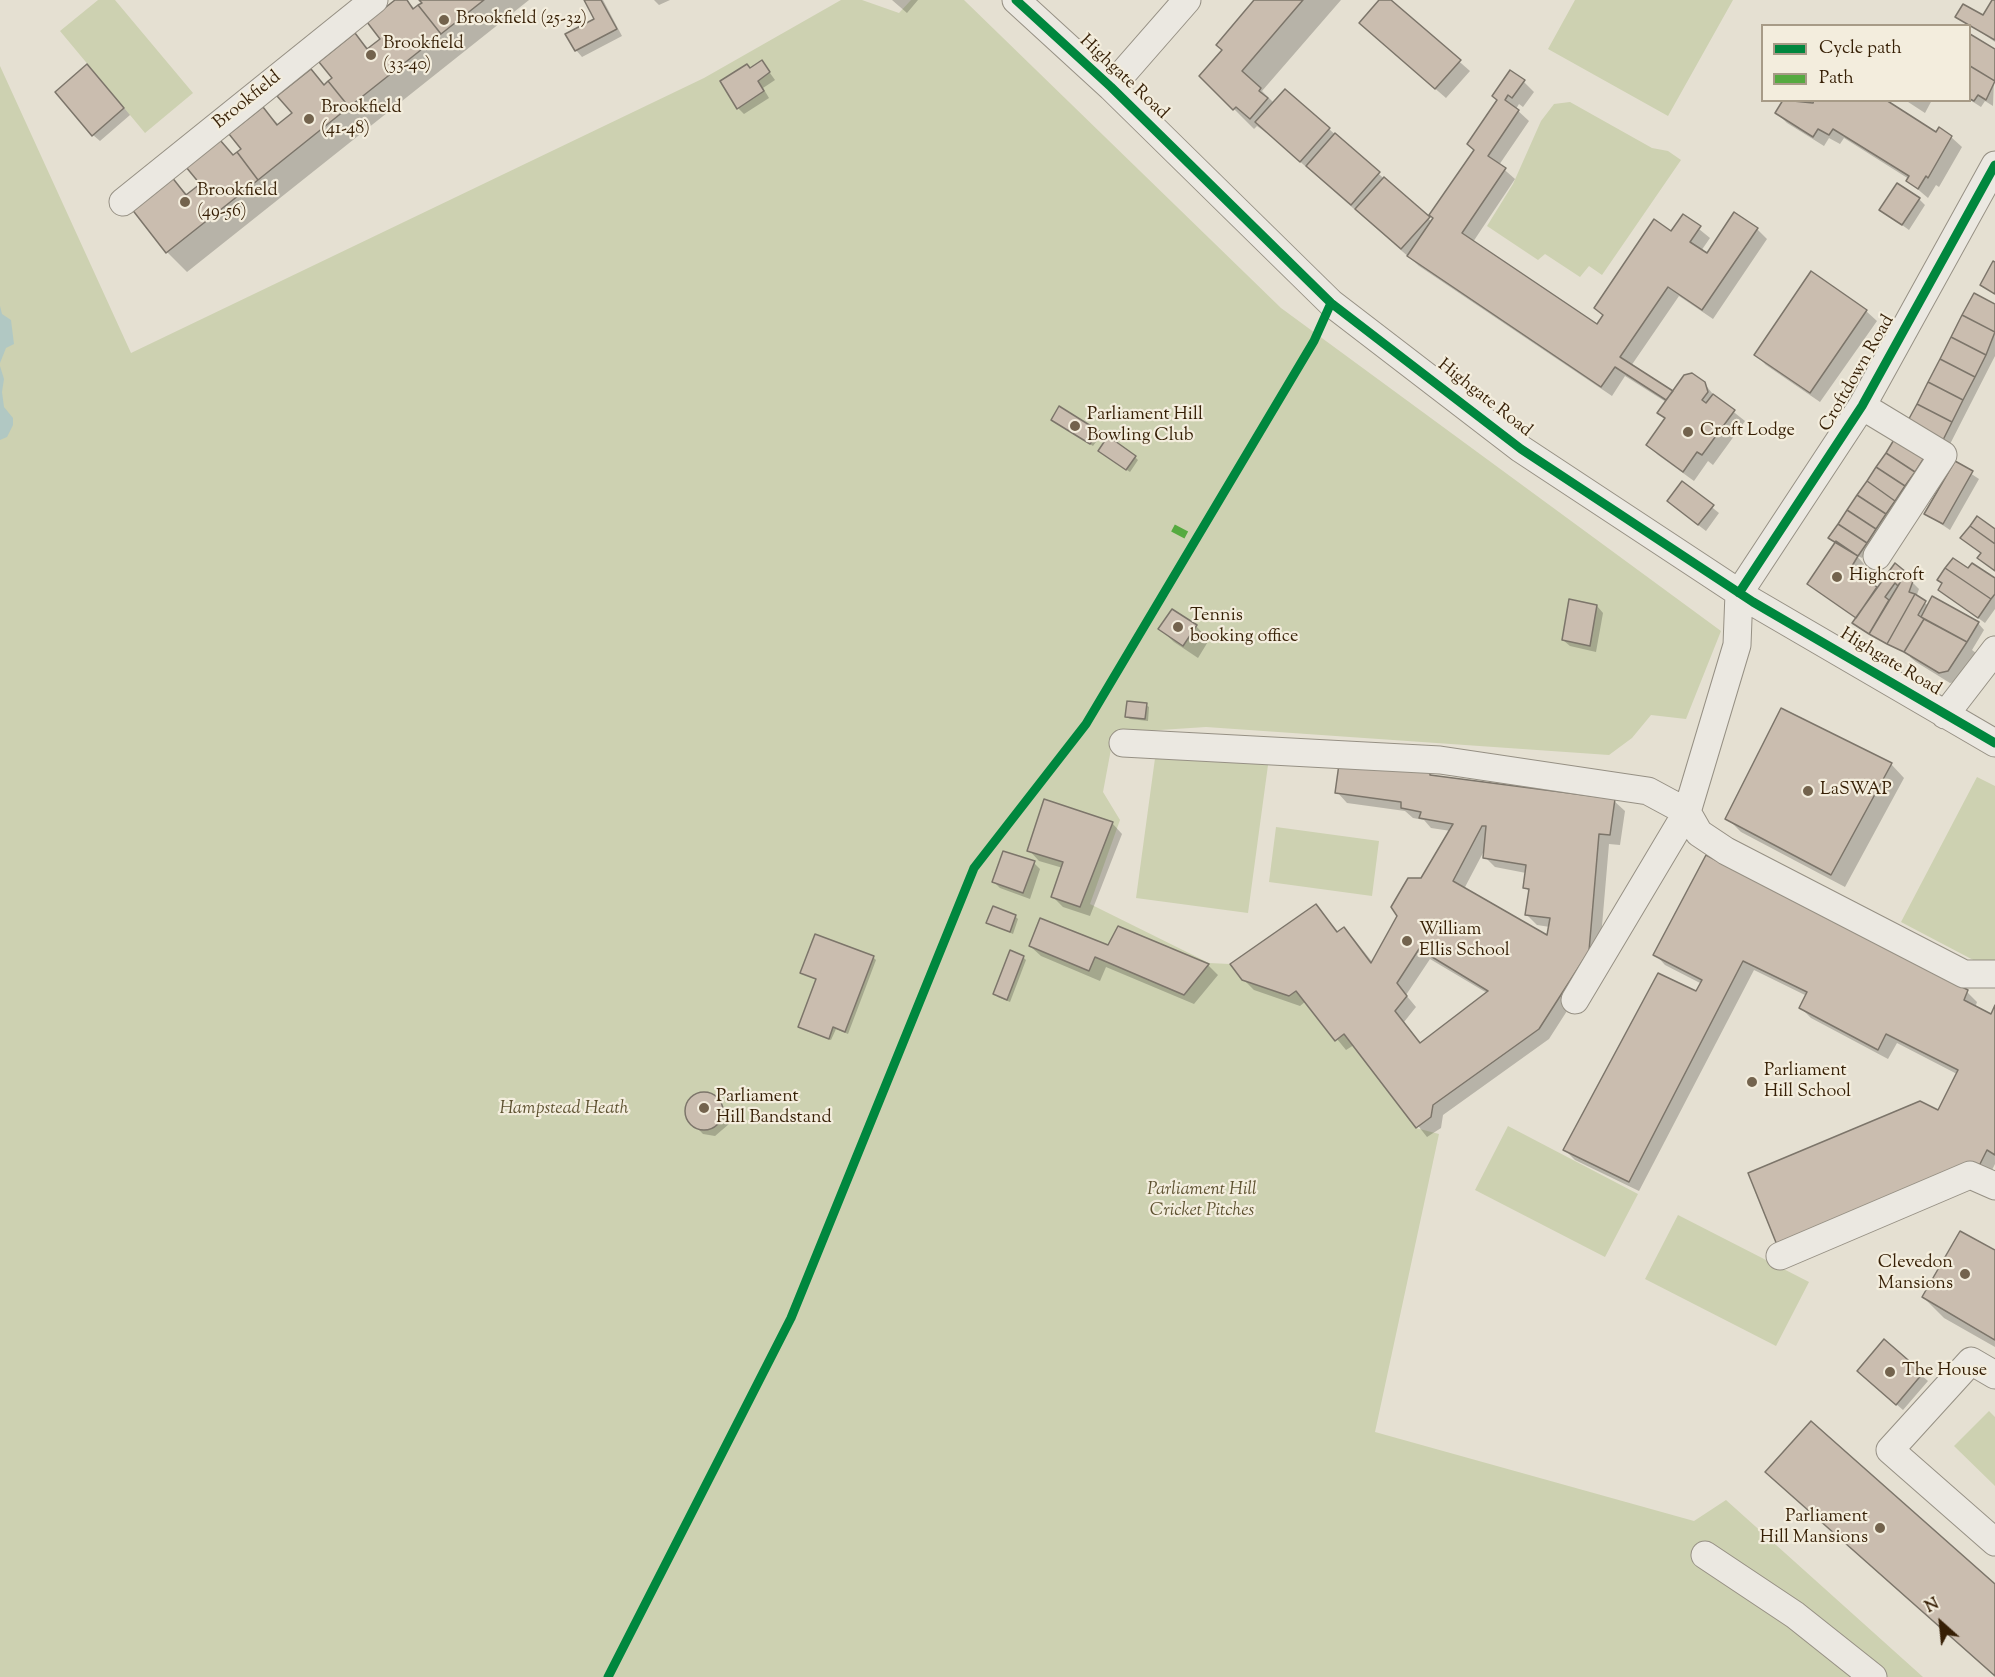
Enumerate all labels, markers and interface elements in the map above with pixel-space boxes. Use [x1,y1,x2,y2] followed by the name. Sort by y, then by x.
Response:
[456,9,587,31] place label: Brookfield (25-32)
[437,13,451,27] marker: Brookfield (25-32)
[1761,24,1971,102] legend
[1074,31,1172,125] street label: Highgate Road
[383,34,464,76] place label: Brookfield (33-40)
[1819,36,1902,62] text: Cycle path
[364,48,378,62] marker: Brookfield (33-40)
[1819,66,1854,92] text: Path
[210,67,286,135] street label: Brookfield
[321,98,402,140] place label: Brookfield (41-48)
[302,112,316,126] marker: Brookfield (41-48)
[197,181,278,224] place label: Brookfield (49-56)
[178,195,192,209] marker: Brookfield (49-56)
[1816,312,1900,436] street label: Croftdown Road
[1432,355,1536,443] street label: Highgate Road
[1087,405,1203,448] place label: Parliament Hill Bowling Club
[1068,419,1082,433] marker: Parliament Hill Bowling Club
[1700,421,1795,443] place label: Croft Lodge
[1681,425,1695,439] marker: Croft Lodge
[1849,566,1925,588] place label: Highcroft
[1830,570,1844,584] marker: Highcroft
[1190,606,1298,648] place label: Tennis booking office
[1171,620,1185,634] marker: Tennis booking office
[1836,624,1944,702] street label: Highgate Road
[1820,780,1892,802] place label: LaSWAP
[1801,784,1815,798] marker: LaSWAP
[1419,920,1510,962] place label: William Ellis School
[1400,934,1414,948] marker: William Ellis School
[1764,1061,1851,1104] place label: Parliament Hill School
[1745,1075,1759,1089] marker: Parliament Hill School
[716,1087,832,1130] place label: Parliament Hill Bandstand
[499,1099,629,1121] park label: Hampstead Heath
[697,1101,711,1115] marker: Parliament Hill Bandstand
[1147,1180,1257,1222] park label: Parliament Hill Cricket Pitches
[1878,1253,1953,1296] place label: Clevedon Mansions
[1958,1267,1972,1281] marker: Clevedon Mansions
[1902,1361,1987,1383] place label: The House
[1883,1365,1897,1379] marker: The House
[1760,1507,1868,1550] place label: Parliament Hill Mansions
[1873,1521,1887,1535] marker: Parliament Hill Mansions
[1911,1593,1971,1653] north arrow
[1922,1593,1944,1620] text: N

